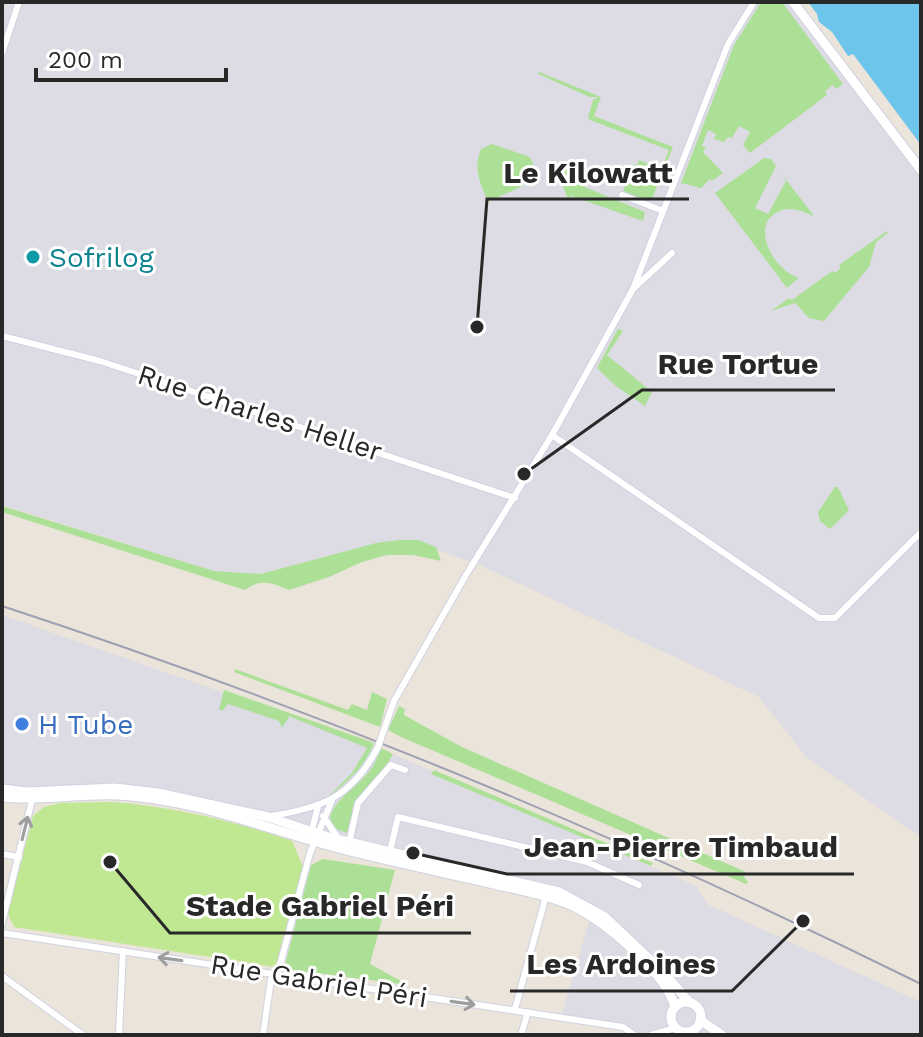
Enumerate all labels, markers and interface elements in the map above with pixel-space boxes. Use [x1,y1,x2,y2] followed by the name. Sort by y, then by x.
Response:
[36,32,226,82] scale bar
[48,46,123,74] text: 200 m
[487,145,689,199] callout: Le Kilowatt
[503,155,673,190] text: Le Kilowatt
[49,241,154,274] place label: Sofrilog
[24,248,42,266] marker: Sofrilog
[642,336,835,390] callout: Rue Tortue
[658,346,818,381] text: Rue Tortue
[133,358,387,468] street label: Rue Charles Heller
[38,708,133,741] place label: H Tube
[13,715,31,733] marker: H Tube
[19,816,34,842] one-way arrow
[507,820,854,874] callout: Jean-Pierre Timbaud
[524,829,838,864] text: Jean-Pierre Timbaud
[170,879,471,933] callout: Stade Gabriel Péri
[186,888,454,923] text: Stade Gabriel Péri
[510,937,732,991] callout: Les Ardoines
[526,946,716,981] text: Les Ardoines
[208,948,430,1014] street label: Rue Gabriel Péri
[158,950,183,965] one-way arrow
[450,996,475,1011] one-way arrow

